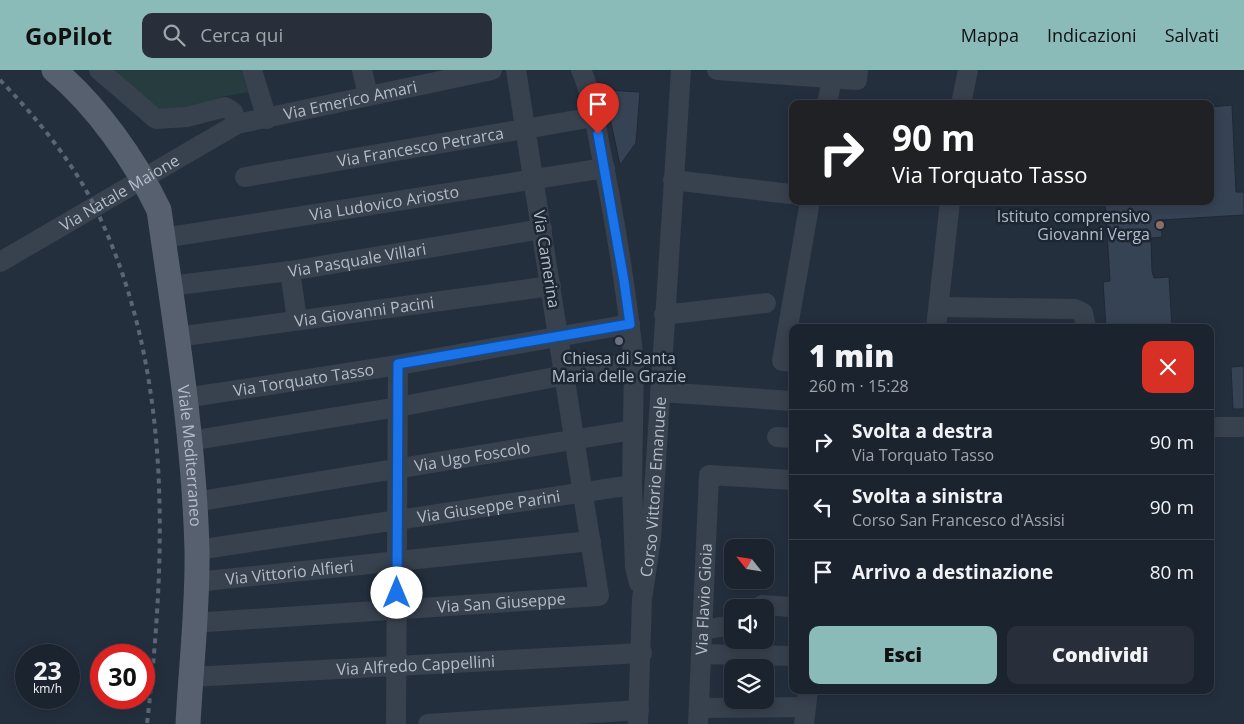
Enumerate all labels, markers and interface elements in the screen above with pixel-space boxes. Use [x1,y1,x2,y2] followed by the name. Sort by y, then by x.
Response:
[142,13,492,58] search box
[25,19,112,52] text: GoPilot
[160,21,188,49] icon: search
[200,22,283,48] text: Cerca qui
[961,23,1019,47] text: Mappa
[1047,23,1137,47] text: Indicazioni
[1165,23,1219,47] text: Salvati
[282,75,419,125] street label: Via Emerico Amari
[577,83,619,134] pin
[584,90,612,118] icon: arrive
[892,114,975,161] text: 90 m
[809,120,874,185] icon: right
[335,122,505,172] street label: Via Francesco Petrarca
[55,149,183,236] street label: Via Natale Maione
[892,159,1087,189] text: Via Torquato Tasso
[308,180,461,226] street label: Via Ludovico Ariosto
[997,205,1150,245] place label: Istituto comprensivo Giovanni Verga
[528,209,566,309] street label: Via Camerina
[1154,219,1166,231] marker: Istituto comprensivo Giovanni Verga
[286,237,428,282] street label: Via Pasquale Villari
[293,291,435,332] street label: Via Giovanni Pacini
[613,335,625,347] marker: Chiesa di Santa Maria delle Grazie
[809,335,894,376] text: 1 min
[1142,341,1194,393] button: close
[552,347,686,387] place label: Chiesa di Santa Maria delle Grazie
[232,358,376,401] street label: Via Torquato Tasso
[809,375,909,397] text: 260 m · 15:28
[173,384,207,527] street label: Viale Mediterraneo
[634,396,671,578] street label: Corso Vittorio Emanuele
[852,418,993,444] text: Svolta a destra
[809,428,837,456] icon: right
[1150,429,1194,455] text: 90 m
[413,436,532,477] street label: Via Ugo Foscolo
[852,444,994,466] text: Via Torquato Tasso
[852,483,1003,509] text: Svolta a sinistra
[416,485,562,528] street label: Via Giuseppe Parini
[809,493,837,521] icon: left
[1150,494,1194,520] text: 90 m
[852,509,1065,531] text: Corso San Francesco d'Assisi
[724,539,774,589] north arrow
[724,539,774,709] map controls
[690,543,717,656] street label: Via Flavio Gioia
[224,555,355,590] street label: Via Vittorio Alfieri
[809,558,837,586] icon: arrive
[852,559,1053,585] text: Arrivo a destinazione
[1150,559,1194,585] text: 80 m
[370,566,422,618] position arrow
[436,587,566,618] street label: Via San Giuseppe
[724,599,774,649] button: sound
[809,626,997,684] button: Esci
[1007,626,1194,684] button: Condividi
[90,644,155,709] speed limit sign: 30
[336,650,496,680] street label: Via Alfredo Cappellini
[33,653,62,687] text: 23
[724,659,774,709] button: layers
[33,680,62,697] text: km/h

